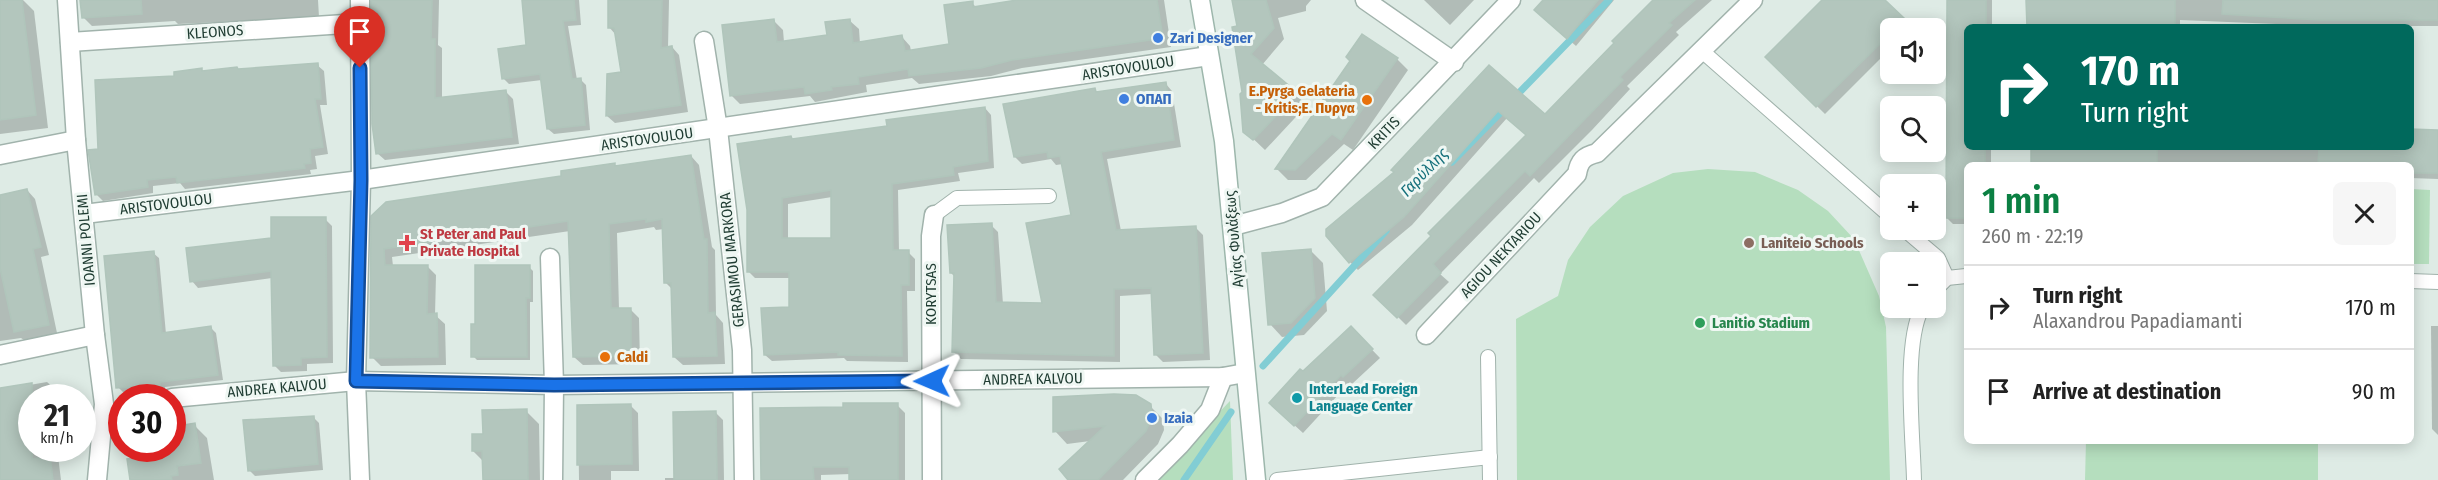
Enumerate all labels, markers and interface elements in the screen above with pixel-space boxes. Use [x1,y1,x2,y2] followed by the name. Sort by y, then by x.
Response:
[334,6,385,68] pin
[343,15,376,48] icon: arrive
[1880,18,1946,318] map controls
[1880,18,1946,84] button: sound
[186,21,244,43] street label: KLEONOS
[1170,29,1253,47] place label: Zari Designer
[1151,31,1165,45] marker: Zari Designer
[2081,46,2180,96] text: 170 m
[1982,48,2060,126] icon: right
[1081,52,1175,84] street label: ARISTOVOULOU
[1249,82,1356,117] place label: E.Pyrga Gelateria - Kritis;Ε. Πυργα
[1136,90,1172,108] place label: ΟΠΑΠ
[1117,92,1131,106] marker: ΟΠΑΠ
[1360,93,1374,107] marker: E.Pyrga Gelateria - Kritis;Ε. Πυργα
[1880,96,1946,162] button: search
[2081,97,2189,129] text: Turn right
[1364,113,1404,153] street label: KRITIS
[600,124,694,154] street label: ARISTOVOULOU
[1396,143,1453,200] water label: Γαρύλλης
[1880,174,1946,240] button: +
[1982,179,2060,223] text: 1 min
[2333,182,2396,245] button: close
[119,189,213,219] street label: ARISTOVOULOU
[1221,189,1247,288] street label: Αγίας Φυλάξεως
[716,192,748,328] street label: GERASIMOU MARKORA
[73,193,99,287] street label: IOANNI POLEMI
[1457,208,1545,302] street label: AGIOU NEKTARIOU
[1982,224,2083,248] text: 260 m · 22:19
[420,225,527,260] place label: St Peter and Paul Private Hospital
[398,234,416,252] marker: St Peter and Paul Private Hospital
[1761,234,1864,252] place label: Laniteio Schools
[1742,236,1756,250] marker: Laniteio Schools
[1880,252,1946,318] button: −
[922,263,940,325] street label: KORYTSAS
[2033,282,2122,309] text: Turn right
[1982,291,2015,324] icon: right
[2345,294,2396,321] text: 170 m
[2033,309,2242,333] text: Alaxandrou Papadiamanti
[1712,314,1810,332] place label: Lanitio Stadium
[1693,316,1707,330] marker: Lanitio Stadium
[617,348,648,366] place label: Caldi
[900,349,964,413] position arrow
[598,350,612,364] marker: Caldi
[983,369,1083,389] street label: ANDREA KALVOU
[227,375,327,401] street label: ANDREA KALVOU
[1982,375,2015,408] icon: arrive
[2033,378,2221,405] text: Arrive at destination
[2352,378,2396,405] text: 90 m
[1309,380,1418,415] place label: InterLead Foreign Language Center
[108,384,186,462] speed limit sign: 30
[1290,391,1304,405] marker: InterLead Foreign Language Center
[44,398,70,434] text: 21
[1164,409,1193,427] place label: Izaia
[1145,411,1159,425] marker: Izaia
[40,429,74,447] text: km/h

